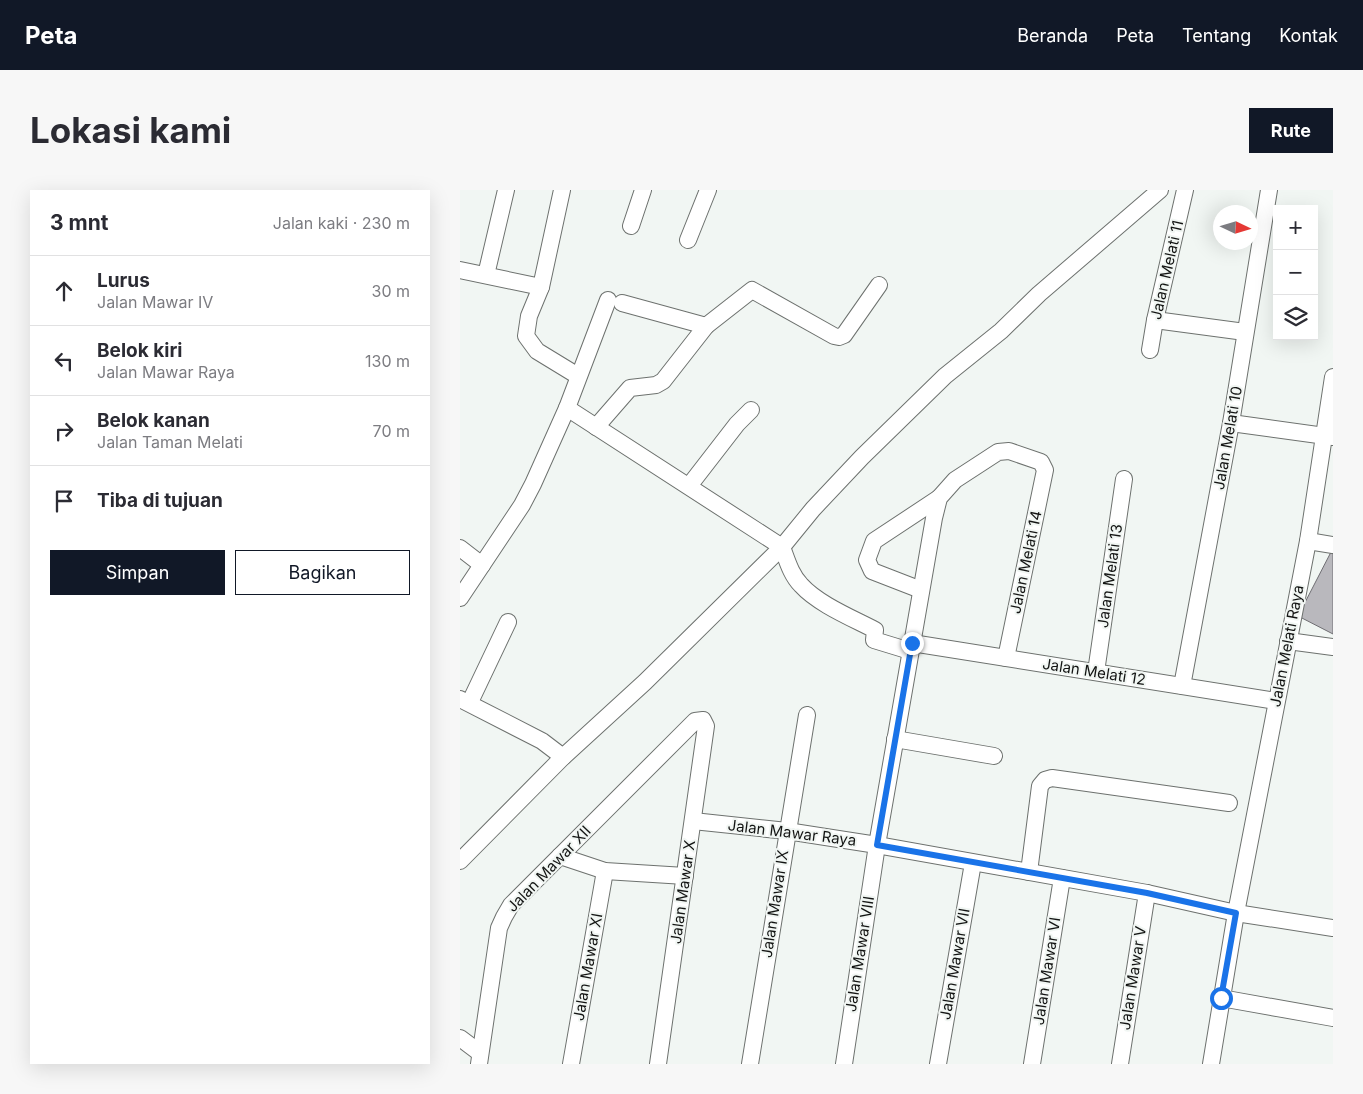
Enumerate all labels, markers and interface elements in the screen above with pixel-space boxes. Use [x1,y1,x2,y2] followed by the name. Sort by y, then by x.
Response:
[25,21,78,50] text: Peta
[1017,25,1088,46] text: Beranda
[1116,25,1154,46] text: Peta
[1182,25,1251,46] text: Tentang
[1279,25,1338,46] text: Kontak
[1249,108,1333,153] button: Rute
[30,109,231,151] text: Lokasi kami
[1213,205,1258,250] north arrow
[1273,205,1318,340] map controls
[1273,205,1318,250] button: +
[50,210,108,235] text: 3 mnt
[273,213,410,233] text: Jalan kaki · 230 m
[1146,218,1187,321] street label: Jalan Melati 11
[1273,250,1318,295] button: −
[97,269,150,292] text: Lurus
[50,277,78,305] icon: ahead
[372,281,410,301] text: 30 m
[97,292,213,312] text: Jalan Mawar IV
[1273,295,1318,340] button: layers
[97,339,182,362] text: Belok kiri
[50,347,78,375] icon: left
[365,351,410,371] text: 130 m
[97,362,235,382] text: Jalan Mawar Raya
[1209,385,1246,491] street label: Jalan Melati 10
[97,409,210,432] text: Belok kanan
[50,417,78,445] icon: right
[373,421,410,441] text: 70 m
[97,432,243,452] text: Jalan Taman Melati
[50,487,78,515] icon: arrive
[97,489,223,512] text: Tiba di tujuan
[1005,509,1046,615] street label: Jalan Melati 14
[1093,523,1126,629] street label: Jalan Melati 13
[50,550,225,595] button: Simpan
[235,550,410,595] button: Bagikan
[1265,583,1308,708] street label: Jalan Melati Raya
[901,632,924,655] route end
[1041,654,1147,689] street label: Jalan Melati 12
[727,815,857,850] street label: Jalan Mawar Raya
[503,821,595,916] street label: Jalan Mawar XII
[666,839,699,945] street label: Jalan Mawar X
[757,849,792,959] street label: Jalan Mawar IX
[841,895,878,1013] street label: Jalan Mawar VIII
[935,907,974,1021] street label: Jalan Mawar VII
[569,912,606,1022] street label: Jalan Mawar XI
[1029,916,1064,1026] street label: Jalan Mawar VI
[1115,925,1150,1031] street label: Jalan Mawar V
[1210,987,1233,1010] route start

